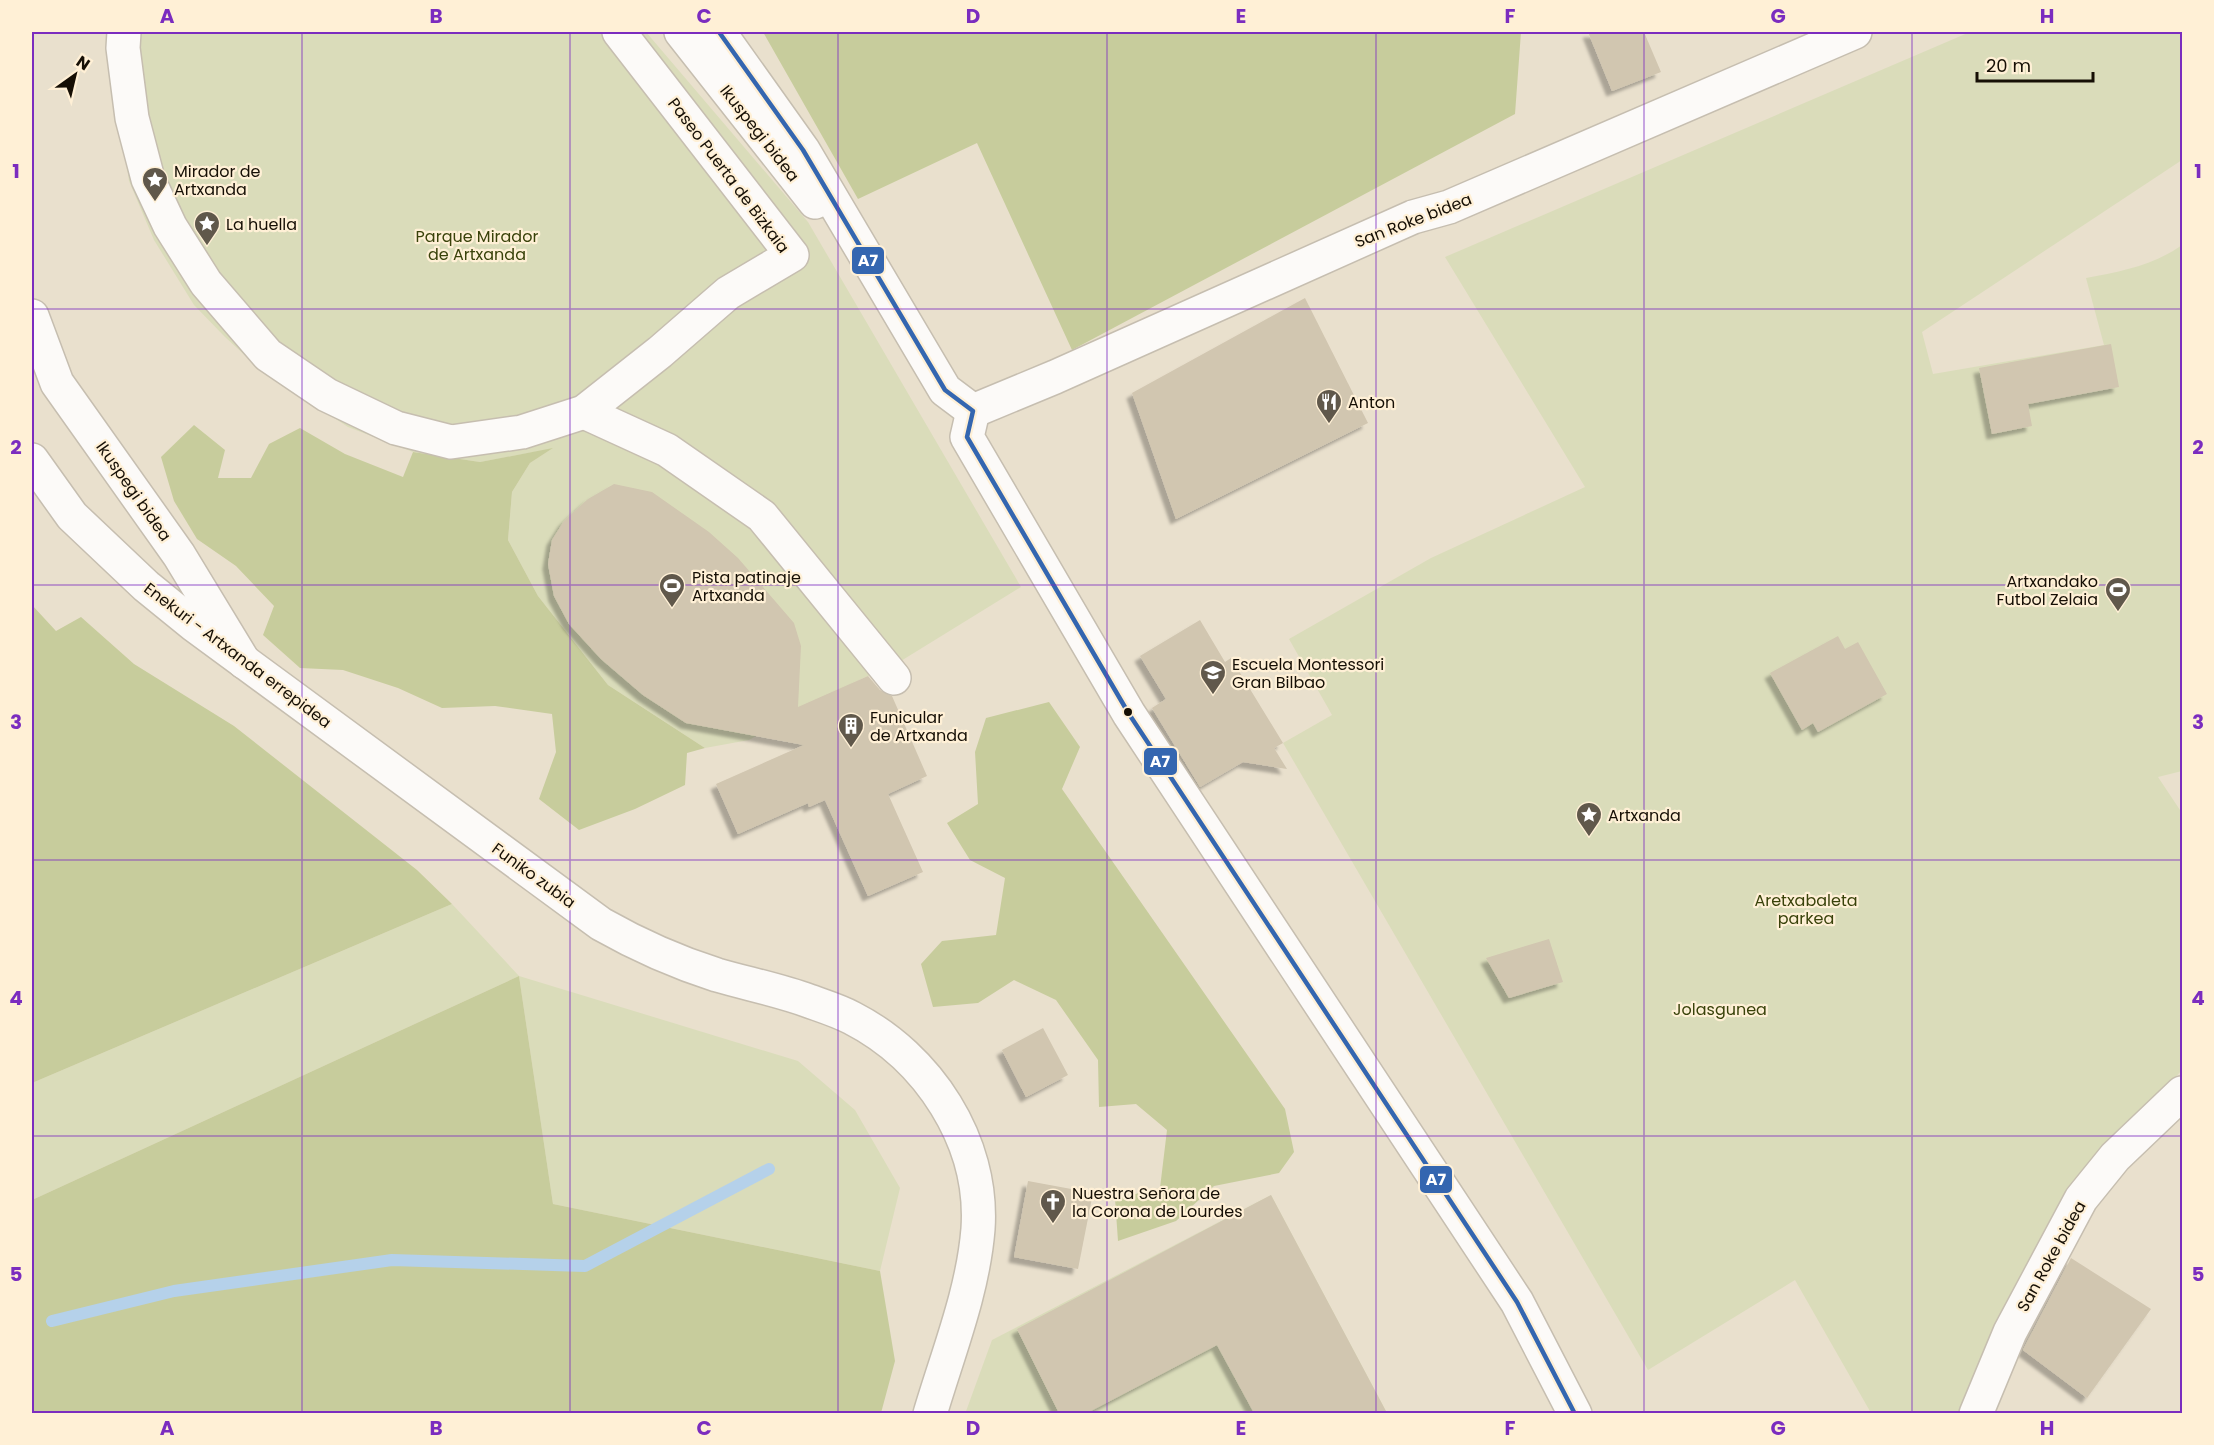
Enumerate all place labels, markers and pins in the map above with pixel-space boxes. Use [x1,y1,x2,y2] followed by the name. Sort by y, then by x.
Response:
[174,160,261,201] place label: Mirador de Artxanda
[140,165,170,203] place icon: Mirador de Artxanda
[192,209,222,247] place icon: La huella
[226,213,297,236] place label: La huella
[1314,387,1344,425] restaurant icon: Anton
[1348,391,1395,414] place label: Anton
[692,566,801,607] place label: Pista patinaje Artxanda
[1997,570,2098,611] place label: Artxandako Futbol Zelaia
[657,571,687,609] sports icon: Pista patinaje Artxanda
[2103,575,2133,613] sports icon: Artxandako Futbol Zelaia
[1232,653,1384,694] place label: Escuela Montessori Gran Bilbao
[1198,658,1228,696] school or university icon: Escuela Montessori Gran Bilbao
[870,706,968,747] place label: Funicular de Artxanda
[1122,706,1134,718] unlabelled marker
[836,711,866,749] building icon: Funicular de Artxanda
[1574,800,1604,838] place icon: Artxanda
[1608,804,1681,827] place label: Artxanda
[1072,1182,1243,1223] place label: Nuestra Señora de la Corona de Lourdes
[1038,1187,1068,1225] church icon: Nuestra Señora de la Corona de Lourdes

